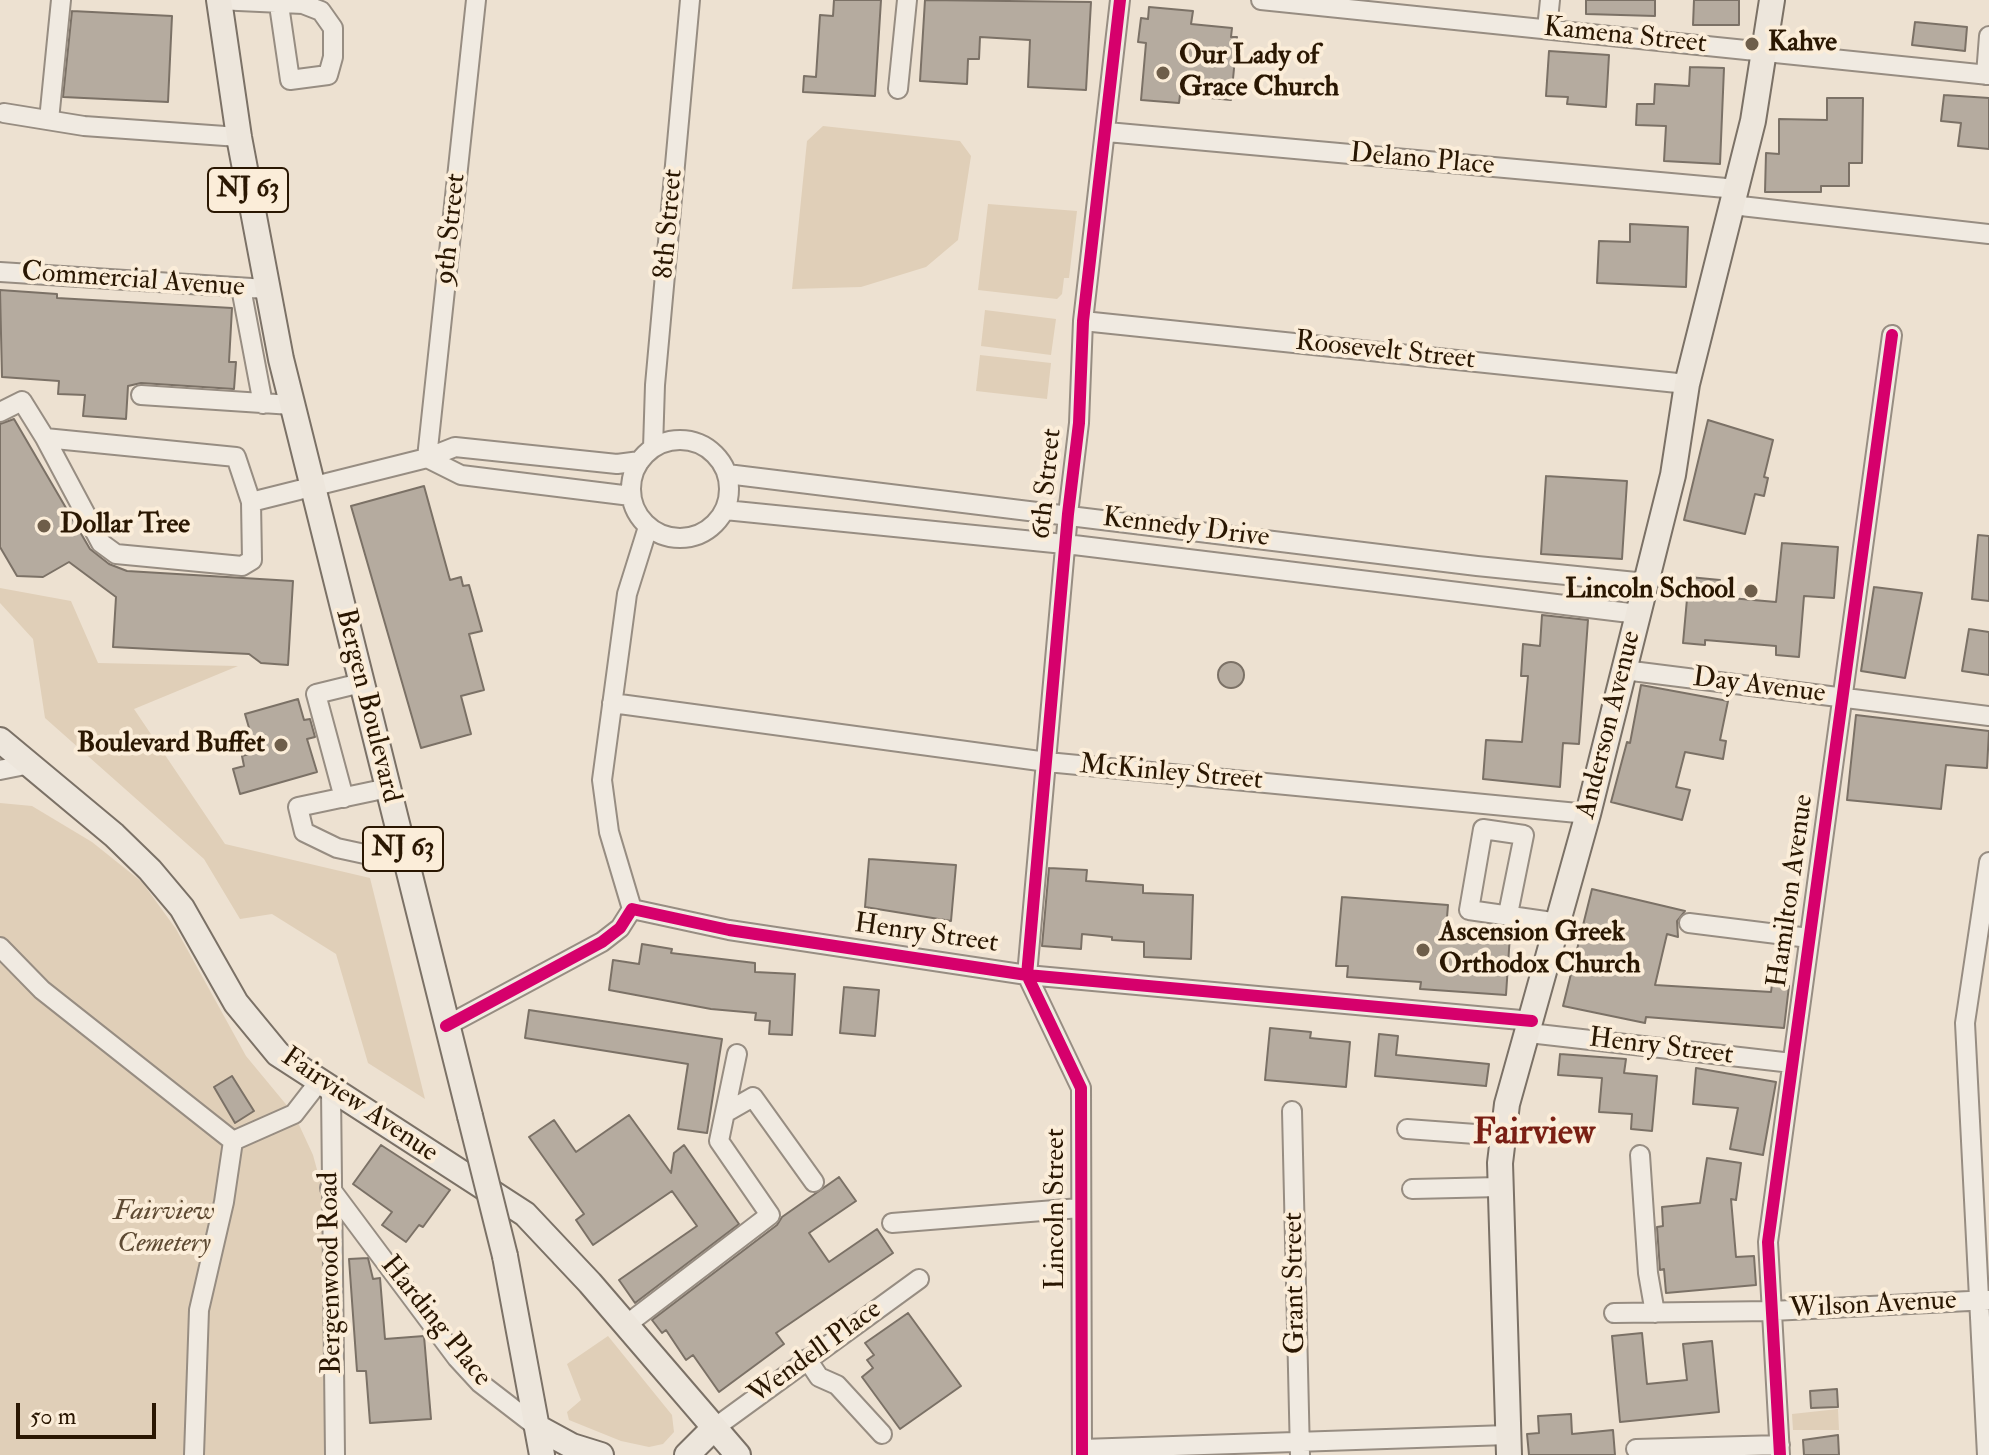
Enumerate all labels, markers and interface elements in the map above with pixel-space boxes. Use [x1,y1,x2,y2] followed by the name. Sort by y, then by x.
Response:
[1542,12,1708,62] street label: Kamena Street
[1768,27,1837,61] place label: Kahve
[1743,35,1761,53] marker: Kahve
[1179,40,1339,106] place label: Our Lady of Grace Church
[1154,64,1172,82] marker: Our Lady of Grace Church
[1348,138,1496,184] street label: Delano Place
[208,168,288,212] road number: NJ 63
[648,168,692,280] street label: 8th Street
[429,172,475,286] street label: 9th Street
[20,256,246,306] street label: Commercial Avenue
[1293,326,1477,378] street label: Roosevelt Street
[1025,427,1071,541] street label: 6th Street
[1101,502,1271,556] street label: Kennedy Drive
[60,509,190,543] place label: Dollar Tree
[35,517,53,535] marker: Dollar Tree
[1565,574,1735,608] place label: Lincoln School
[1742,582,1760,600] marker: Lincoln School
[327,606,407,806] street label: Bergen Boulevard
[1570,628,1650,822] street label: Anderson Avenue
[1691,662,1827,712] street label: Day Avenue
[77,728,265,762] place label: Boulevard Buffet
[272,736,290,754] marker: Boulevard Buffet
[1078,749,1264,799] street label: McKinley Street
[1762,792,1822,990] street label: Hamilton Avenue
[363,827,443,871] road number: NJ 63
[852,908,1000,962] street label: Henry Street
[1439,917,1641,983] place label: Ascension Greek Orthodox Church
[1414,941,1432,959] marker: Ascension Greek Orthodox Church
[1587,1022,1735,1074] street label: Henry Street
[274,1041,444,1171] street label: Fairview Avenue
[1473,1113,1595,1157] district label: Fairview
[1040,1128,1074,1290] street label: Lincoln Street
[313,1172,351,1374] street label: Bergenwood Road
[113,1196,215,1262] park label: Fairview Cemetery
[1278,1212,1314,1354] street label: Grant Street
[372,1250,498,1394] street label: Harding Place
[1788,1285,1958,1327] street label: Wilson Avenue
[743,1294,889,1412] street label: Wendell Place
[20,1387,160,1437] scale bar
[30,1401,76,1432] text: 50 m

